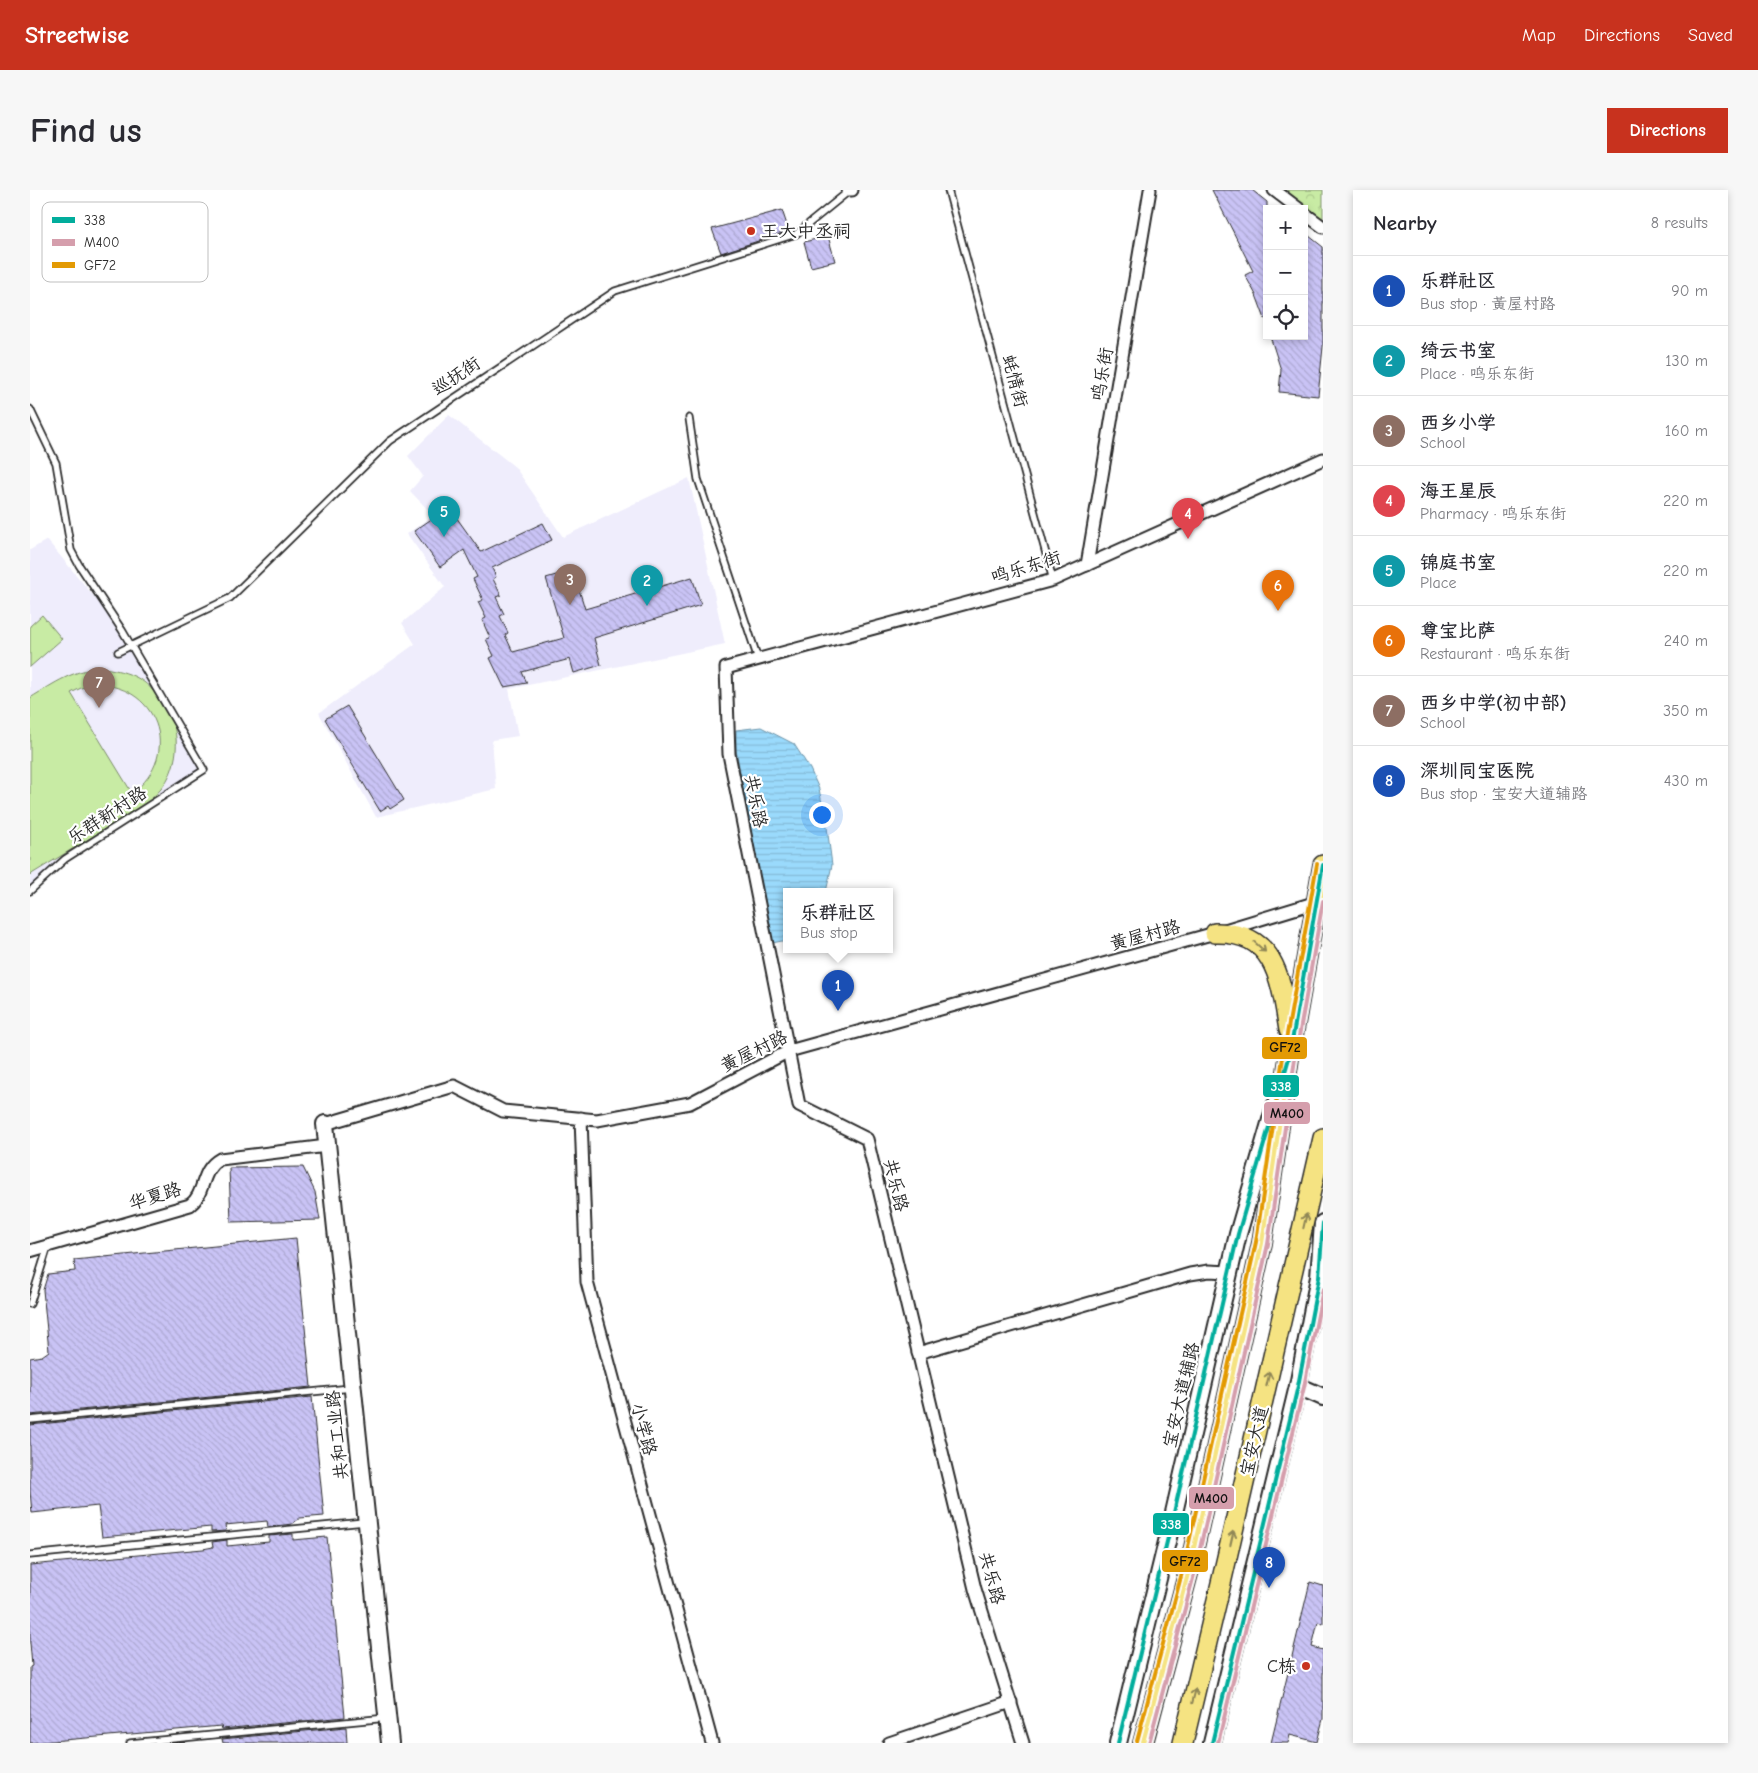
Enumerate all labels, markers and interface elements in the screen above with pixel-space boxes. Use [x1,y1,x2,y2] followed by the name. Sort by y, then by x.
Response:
[25,21,129,49] text: Streetwise
[1522,25,1556,46] text: Map
[1584,25,1660,46] text: Directions
[1688,25,1733,46] text: Saved
[1607,108,1728,153] button: Directions
[30,110,142,151] text: Find us
[42,202,208,282] legend
[1263,205,1308,340] map controls
[1263,205,1308,250] button: +
[1373,211,1437,235] text: Nearby
[84,212,105,229] text: 338
[1651,214,1708,232] text: 8 results
[761,221,851,242] place label: 王大中丞祠
[745,225,757,237] marker: 王大中丞祠
[84,234,120,251] text: M400
[1263,250,1308,295] button: −
[84,257,116,274] text: GF72
[1420,270,1496,292] text: 乐群社区
[1386,282,1392,300] text: 1
[1671,282,1708,300] text: 90 m
[1263,295,1308,340] button: locate
[1420,295,1555,313] text: Bus stop · 黄屋村路
[1420,340,1496,362] text: 绮云书室
[1087,346,1118,402] street label: 鸣乐街
[997,352,1032,410] street label: 蚝情街
[1385,352,1393,370] text: 2
[1665,352,1708,370] text: 130 m
[428,353,485,400] street label: 巡抚街
[1420,365,1534,383] text: Place · 鸣乐东街
[1420,412,1496,434] text: 西乡小学
[1385,422,1393,440] text: 3
[1665,422,1708,440] text: 160 m
[1420,434,1466,452] text: School
[1420,480,1496,502] text: 海王星辰
[1385,492,1393,510] text: 4
[1663,492,1708,510] text: 220 m
[428,496,460,537] pin: 5
[1172,498,1204,539] pin: 4
[1420,505,1566,523] text: Pharmacy · 鸣乐东街
[989,547,1064,588] street label: 鸣乐东街
[1420,552,1496,574] text: 锦庭书室
[1385,562,1393,580] text: 5
[1663,562,1708,580] text: 220 m
[554,564,586,605] pin: 3
[631,565,663,606] pin: 2
[1262,570,1294,611] pin: 6
[1420,574,1456,592] text: Place
[1420,620,1496,642] text: 尊宝比萨
[1385,632,1393,650] text: 6
[1664,632,1708,650] text: 240 m
[1420,645,1570,663] text: Restaurant · 鸣乐东街
[83,667,115,708] pin: 7
[1420,692,1567,714] text: 西乡中学(初中部)
[1385,702,1393,720] text: 7
[1663,702,1708,720] text: 350 m
[1420,714,1466,732] text: School
[1420,760,1534,782] text: 深圳同宝医院
[1385,772,1393,790] text: 8
[1664,772,1708,790] text: 430 m
[740,773,771,830] street label: 共乐路
[64,782,151,849] street label: 乐群新村路
[1420,785,1587,803] text: Bus stop · 宝安大道辅路
[809,802,835,828] your location
[783,888,893,953] popup
[800,902,876,924] text: 乐群社区
[1108,916,1183,955] street label: 黄屋村路
[800,924,858,942] text: Bus stop
[1254,941,1266,953] one-way arrow
[822,970,854,1011] pin: 1
[717,1026,791,1077] street label: 黄屋村路
[1261,1036,1308,1060] line badge: GF72
[1269,1039,1301,1056] text: GF72
[1262,1074,1300,1098] line badge: 338
[1271,1078,1291,1095] text: 338
[1263,1101,1311,1125] line badge: M400
[1270,1105,1304,1122] text: M400
[879,1156,912,1214] street label: 共乐路
[126,1179,184,1214] street label: 华夏路
[1301,1213,1310,1229] one-way arrow
[1159,1340,1204,1450] street label: 宝安大道辅路
[1264,1372,1273,1388] one-way arrow
[322,1389,353,1481] street label: 共和工业路
[626,1400,661,1458] street label: 小学路
[1236,1404,1273,1479] street label: 宝安大道
[1188,1486,1235,1510] line badge: M400
[1194,1490,1228,1507] text: M400
[1152,1512,1190,1536] line badge: 338
[1161,1516,1181,1533] text: 338
[1228,1530,1237,1546] one-way arrow
[1253,1547,1285,1588] pin: 8
[974,1549,1009,1607] street label: 共乐路
[1161,1549,1209,1573] line badge: GF72
[1169,1553,1201,1570] text: GF72
[1267,1656,1296,1677] place label: C栋
[1300,1660,1312,1672] marker: C栋
[1190,1688,1199,1704] one-way arrow

